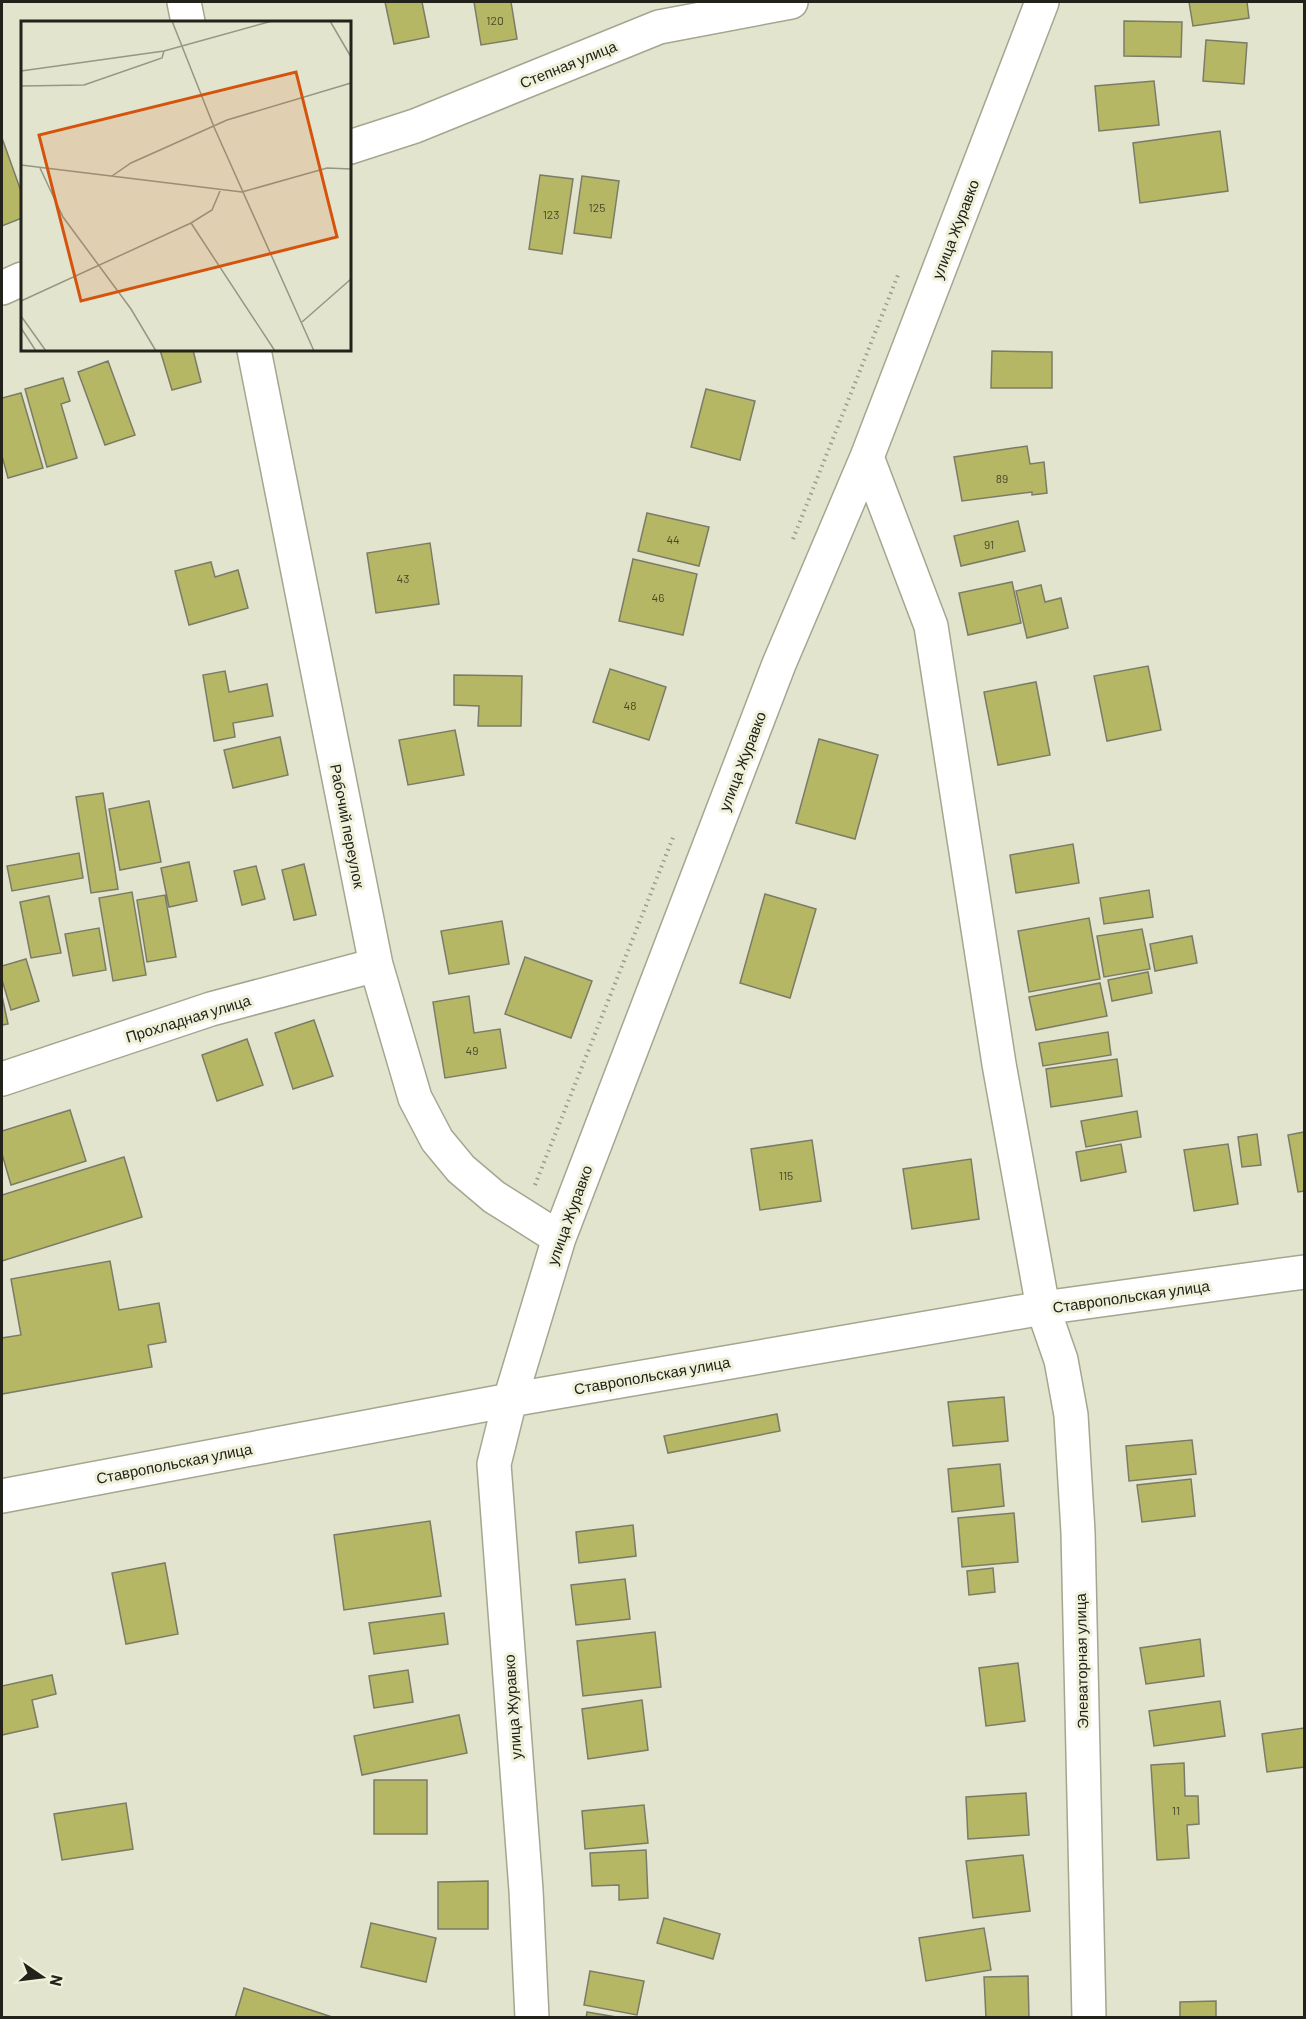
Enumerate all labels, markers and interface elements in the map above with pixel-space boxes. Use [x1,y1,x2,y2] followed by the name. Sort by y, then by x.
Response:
[486,13,504,27] house number: 120
[21,21,351,351] inset map
[517,36,620,92] street label: Степная улица
[928,177,982,281] street label: улица Журавко
[589,200,605,214] house number: 125
[543,207,559,221] house number: 123
[996,471,1008,485] house number: 89
[666,532,680,546] house number: 44
[984,537,994,551] house number: 91
[397,571,409,585] house number: 43
[652,590,664,604] house number: 46
[624,698,636,712] house number: 48
[715,709,769,813] street label: улица Журавко
[327,762,369,890] street label: Рабочий переулок
[123,990,253,1046] street label: Прохладная улица
[466,1043,478,1057] house number: 49
[543,1163,595,1267] street label: улица Журавко
[779,1168,793,1182] house number: 115
[1051,1276,1211,1316] street label: Ставропольская улица
[572,1352,732,1398] street label: Ставропольская улица
[95,1439,254,1487] street label: Ставропольская улица
[1071,1592,1091,1729] street label: Элеваторная улица
[499,1654,525,1760] street label: улица Журавко
[1172,1803,1180,1817] house number: 11
[12,1947,72,2007] north arrow
[47,1973,68,1988] text: N

